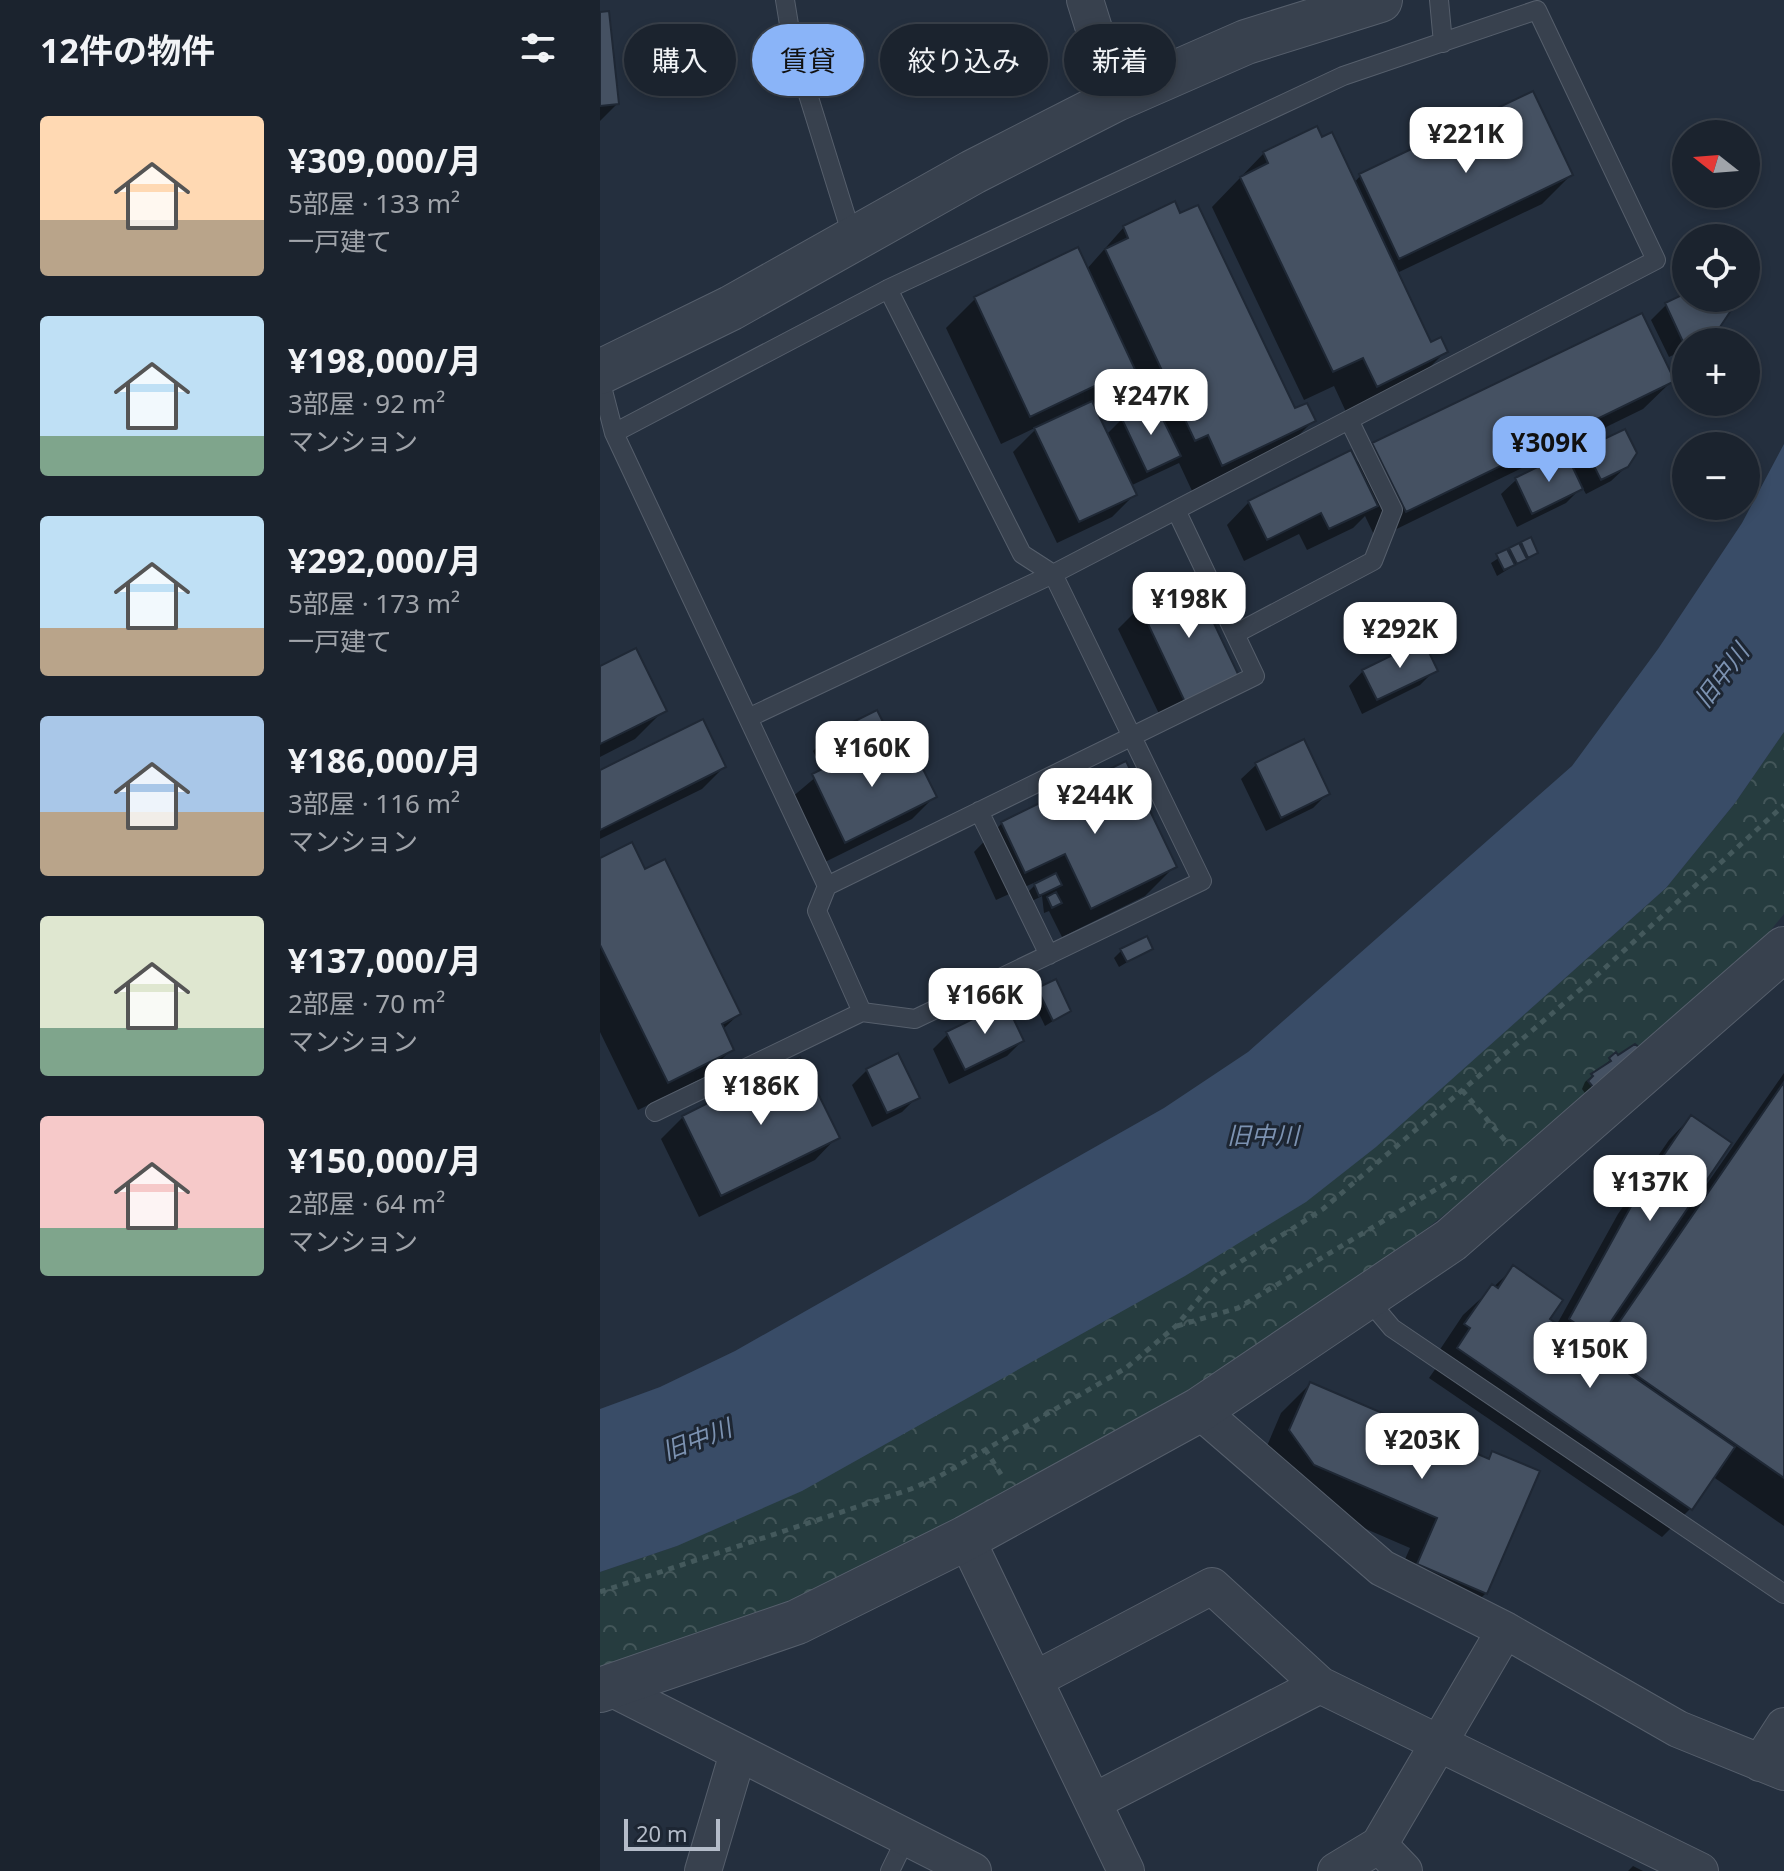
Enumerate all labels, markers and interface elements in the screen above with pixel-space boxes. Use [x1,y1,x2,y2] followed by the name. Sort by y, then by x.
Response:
[624,24,736,96] chip: 購入
[752,24,864,96] chip: 賃貸
[880,24,1048,96] chip: 絞り込み
[1064,24,1176,96] chip: 新着
[516,26,560,70] icon: filters
[40,27,215,73] text: 12件の物件
[1410,107,1522,175] pin: ¥221K
[1428,115,1504,151] text: ¥221K
[1672,120,1760,208] north arrow
[1672,120,1760,520] map controls
[288,137,482,183] text: ¥309,000/月
[104,148,200,244] icon: home
[288,185,460,221] text: 5部屋 · 133 m²
[288,223,392,259] text: 一戸建て
[1672,224,1760,312] button: locate
[1672,328,1760,416] button: +
[288,337,482,383] text: ¥198,000/月
[104,348,200,444] icon: home
[1095,369,1207,437] pin: ¥247K
[1113,377,1189,413] text: ¥247K
[288,385,445,421] text: 3部屋 · 92 m²
[1493,416,1605,484] pin: ¥309K
[288,423,418,459] text: マンション
[1511,424,1587,460] text: ¥309K
[1672,432,1760,520] button: −
[288,537,482,583] text: ¥292,000/月
[104,548,200,644] icon: home
[1133,572,1245,640] pin: ¥198K
[1151,580,1227,616] text: ¥198K
[288,585,460,621] text: 5部屋 · 173 m²
[1344,602,1456,670] pin: ¥292K
[1362,610,1438,646] text: ¥292K
[288,623,392,659] text: 一戸建て
[1686,634,1757,714] water label: 旧中川
[816,721,928,789] pin: ¥160K
[834,729,910,765] text: ¥160K
[288,737,482,783] text: ¥186,000/月
[104,748,200,844] icon: home
[1039,768,1151,836] pin: ¥244K
[1057,776,1133,812] text: ¥244K
[288,785,460,821] text: 3部屋 · 116 m²
[288,823,418,859] text: マンション
[288,937,482,983] text: ¥137,000/月
[104,948,200,1044] icon: home
[929,968,1041,1036] pin: ¥166K
[947,976,1023,1012] text: ¥166K
[288,985,445,1021] text: 2部屋 · 70 m²
[288,1023,418,1059] text: マンション
[705,1059,817,1127] pin: ¥186K
[723,1067,799,1103] text: ¥186K
[1227,1118,1302,1151] water label: 旧中川
[288,1137,482,1183] text: ¥150,000/月
[104,1148,200,1244] icon: home
[1594,1155,1706,1223] pin: ¥137K
[1612,1163,1688,1199] text: ¥137K
[288,1185,445,1221] text: 2部屋 · 64 m²
[288,1223,418,1259] text: マンション
[1534,1322,1646,1390] pin: ¥150K
[1552,1330,1628,1366] text: ¥150K
[657,1409,739,1467] water label: 旧中川
[1366,1413,1478,1481] pin: ¥203K
[1384,1421,1460,1457] text: ¥203K
[624,1815,720,1851] scale bar
[636,1818,687,1848] text: 20 m

